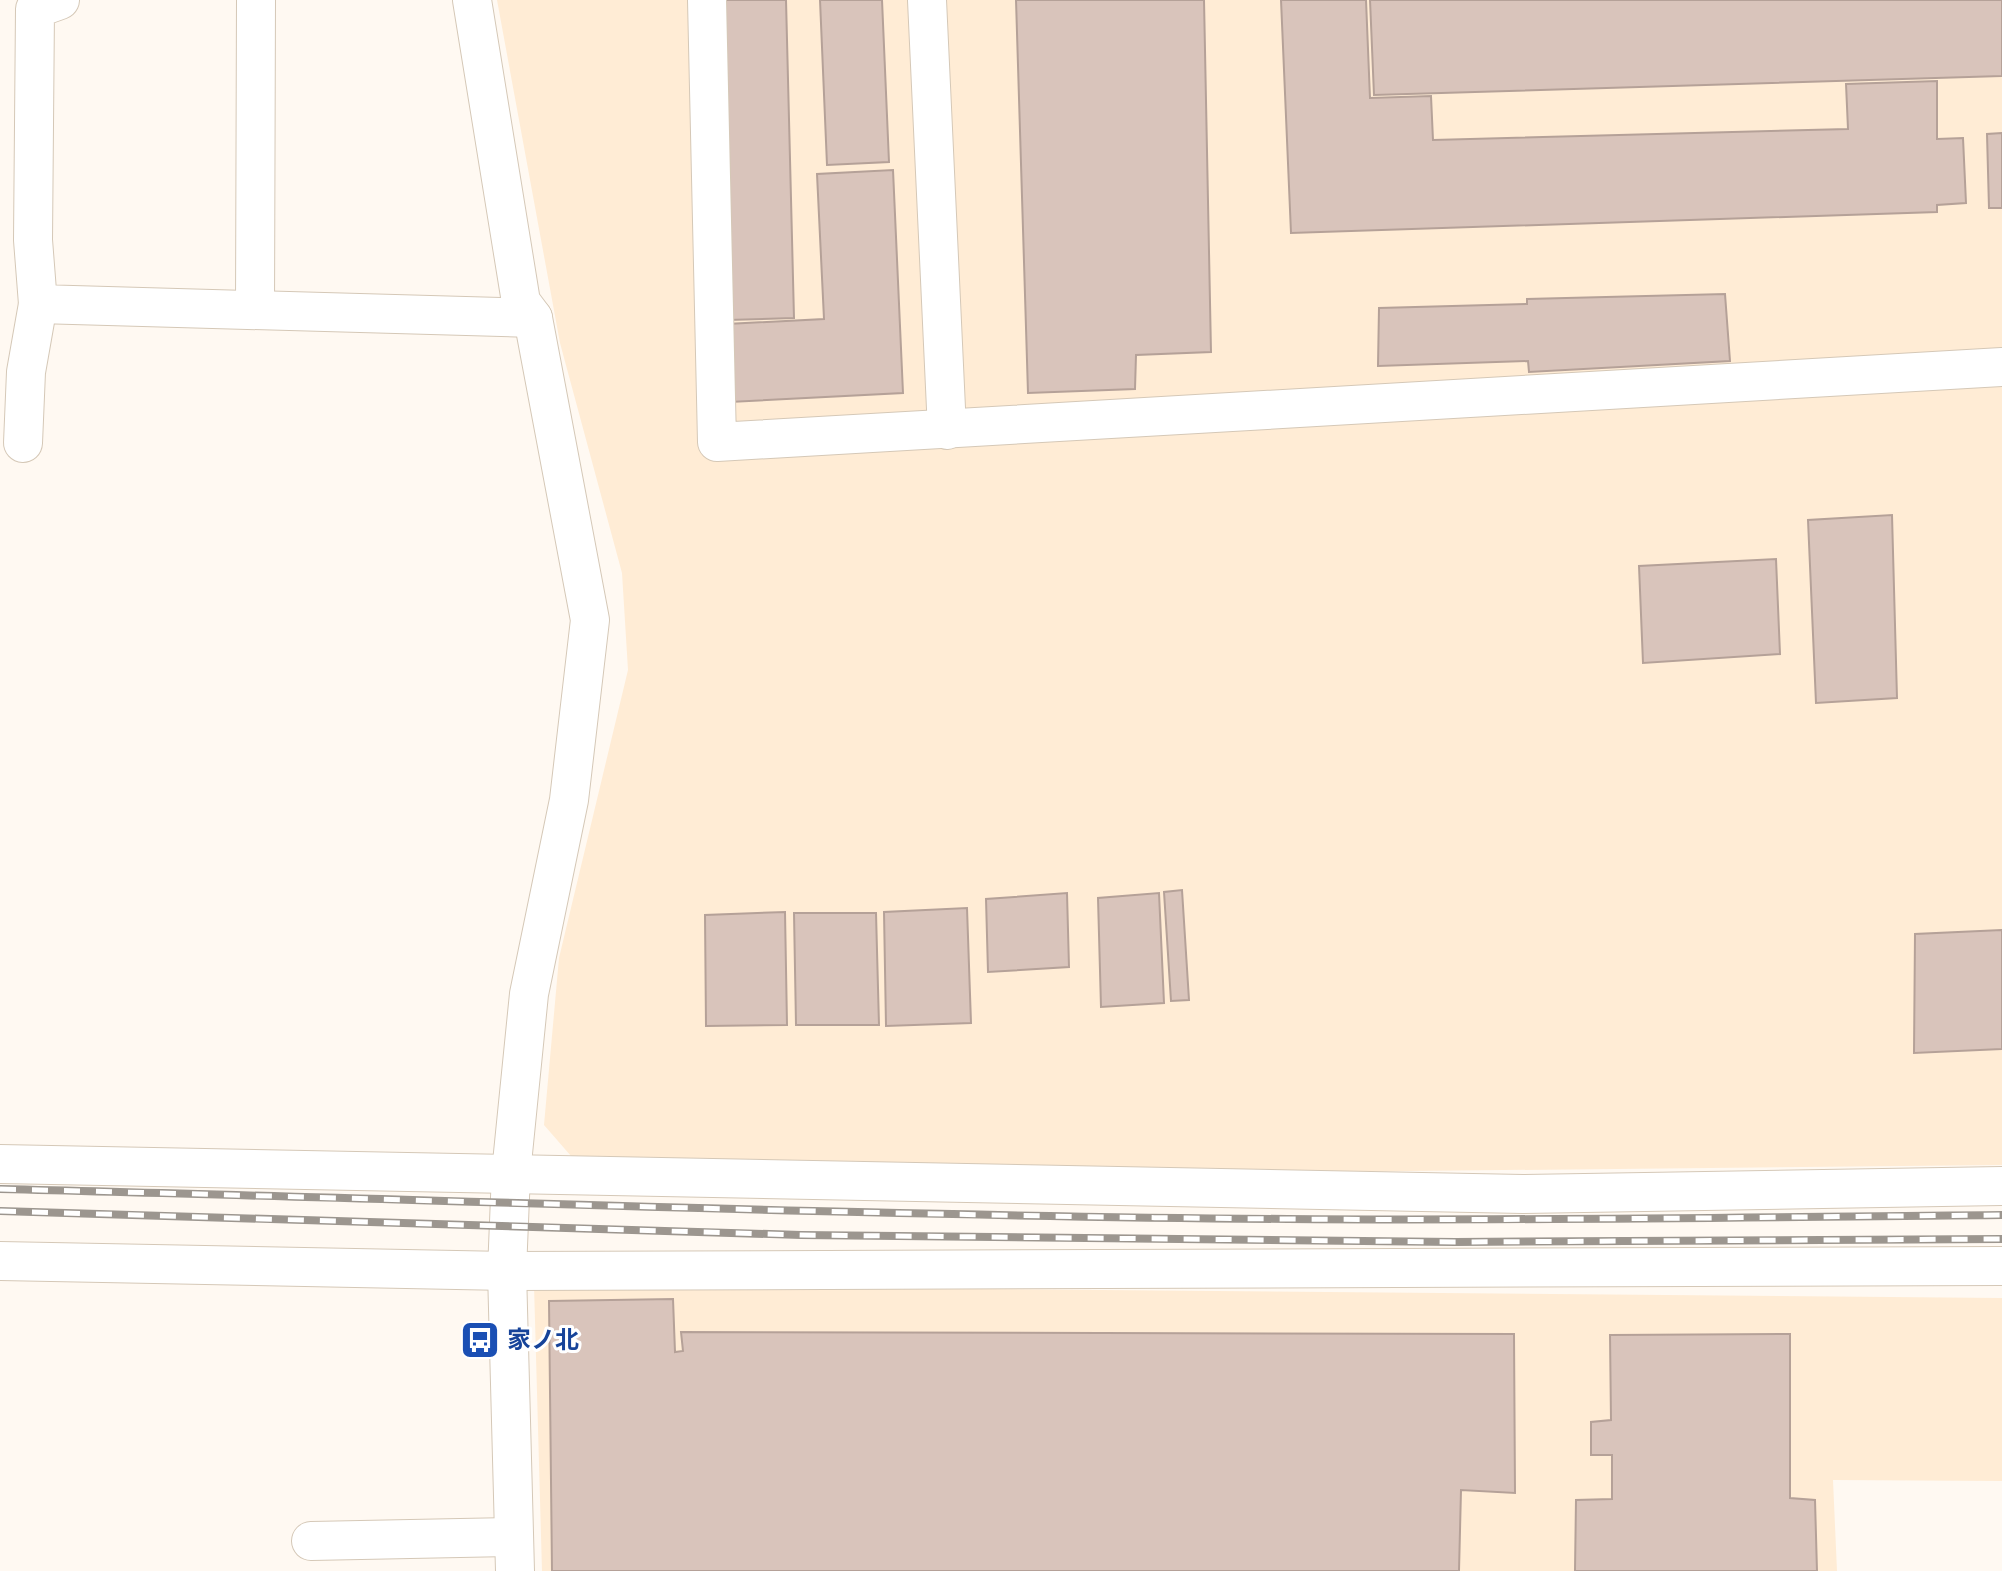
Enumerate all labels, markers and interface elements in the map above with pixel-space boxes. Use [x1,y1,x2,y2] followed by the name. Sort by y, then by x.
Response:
[459,1319,501,1361] bus stop icon: 家ノ北
[507,1326,579,1354] place label: 家ノ北

